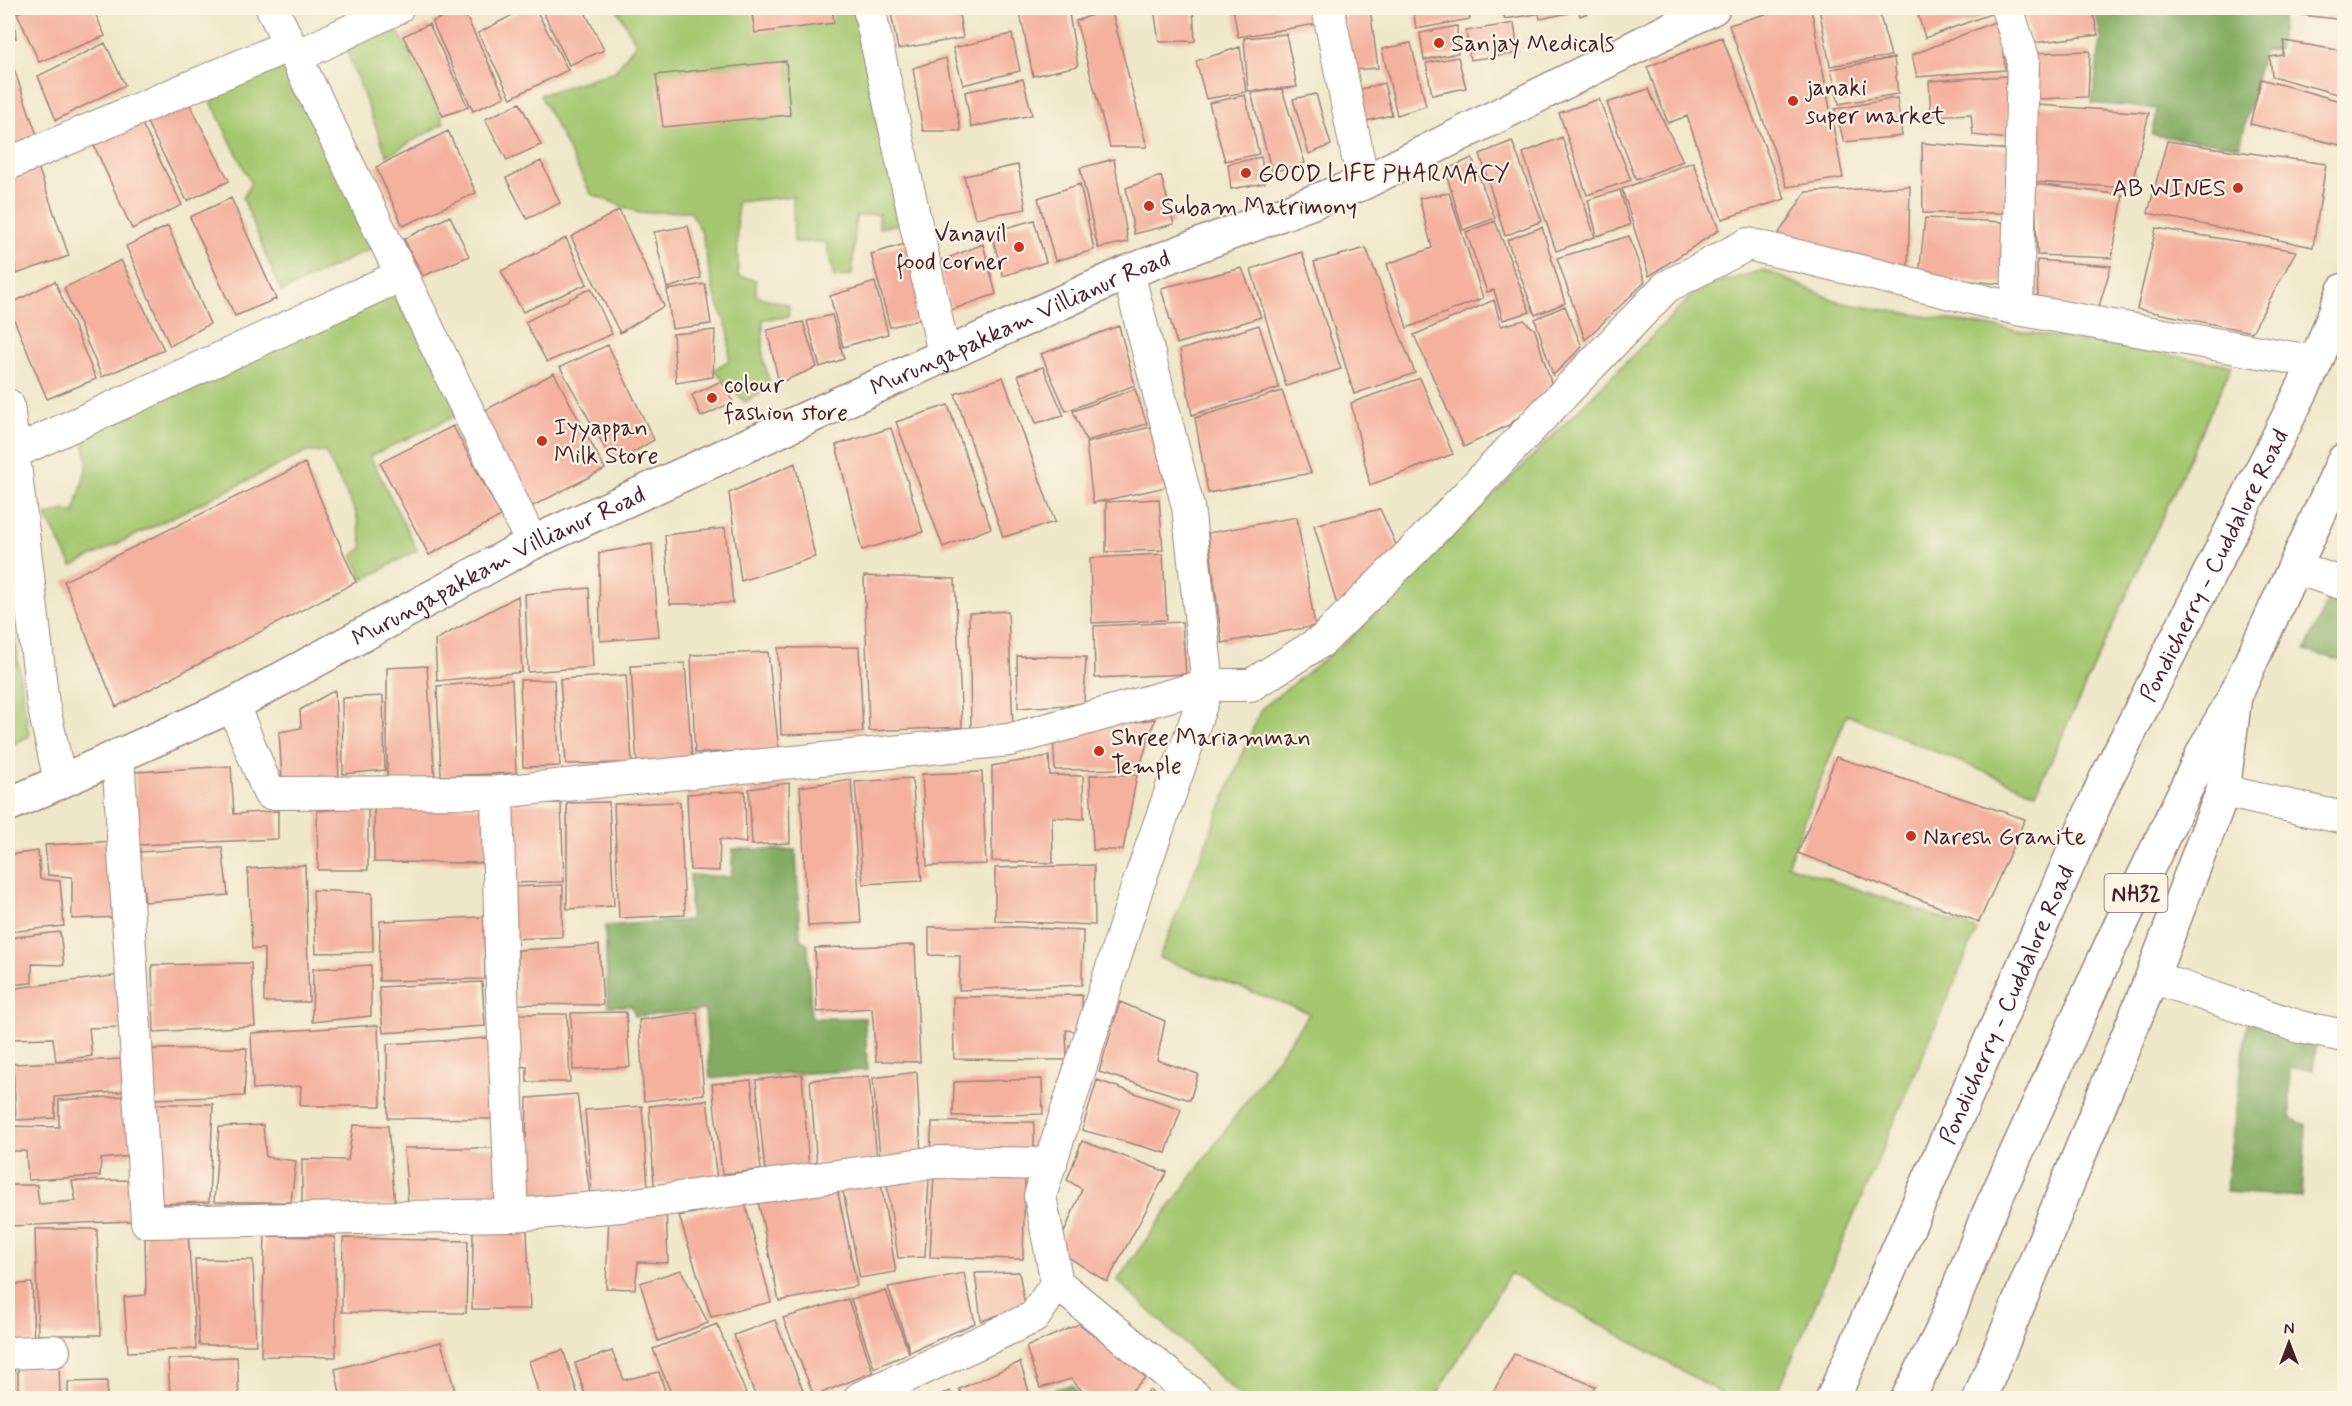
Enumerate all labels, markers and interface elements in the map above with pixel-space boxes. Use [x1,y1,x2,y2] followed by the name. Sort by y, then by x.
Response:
[1451,29,1615,60] place label: Sanjay Medicals
[1432,36,1446,50] marker: Sanjay Medicals
[1804,73,1946,132] place label: janaki super market
[1786,94,1800,108] marker: janaki super market
[1258,159,1510,190] place label: GOOD LIFE PHARMACY
[1239,166,1253,180] marker: GOOD LIFE PHARMACY
[2112,174,2226,205] place label: AB WINES
[2231,181,2245,195] marker: AB WINES
[1161,192,1357,223] place label: Subam Matrimony
[1142,199,1156,213] marker: Subam Matrimony
[897,219,1007,280] place label: Vanavil food corner
[1012,240,1026,254] marker: Vanavil food corner
[866,243,1175,404] street label: Murungapakkam Villianur Road
[724,370,848,429] place label: colour fashion store
[705,391,719,405] marker: colour fashion store
[554,413,659,472] place label: Iyyappan Milk Store
[2133,424,2297,707] street label: Pondicherry - Cuddalore Road
[535,434,549,448] marker: Iyyappan Milk Store
[347,480,650,655] street label: Murungapakkam Villianur Road
[1111,723,1311,782] place label: Shree Mariamman Temple
[1092,744,1106,758] marker: Shree Mariamman Temple
[1923,822,2086,853] place label: Naresh Granite
[1904,829,1918,843] marker: Naresh Granite
[1933,861,2083,1149] street label: Pondicherry - Cuddalore Road
[2104,874,2168,912] road number: NH32
[2259,1313,2319,1373] north arrow
[2284,1319,2294,1340] text: N

